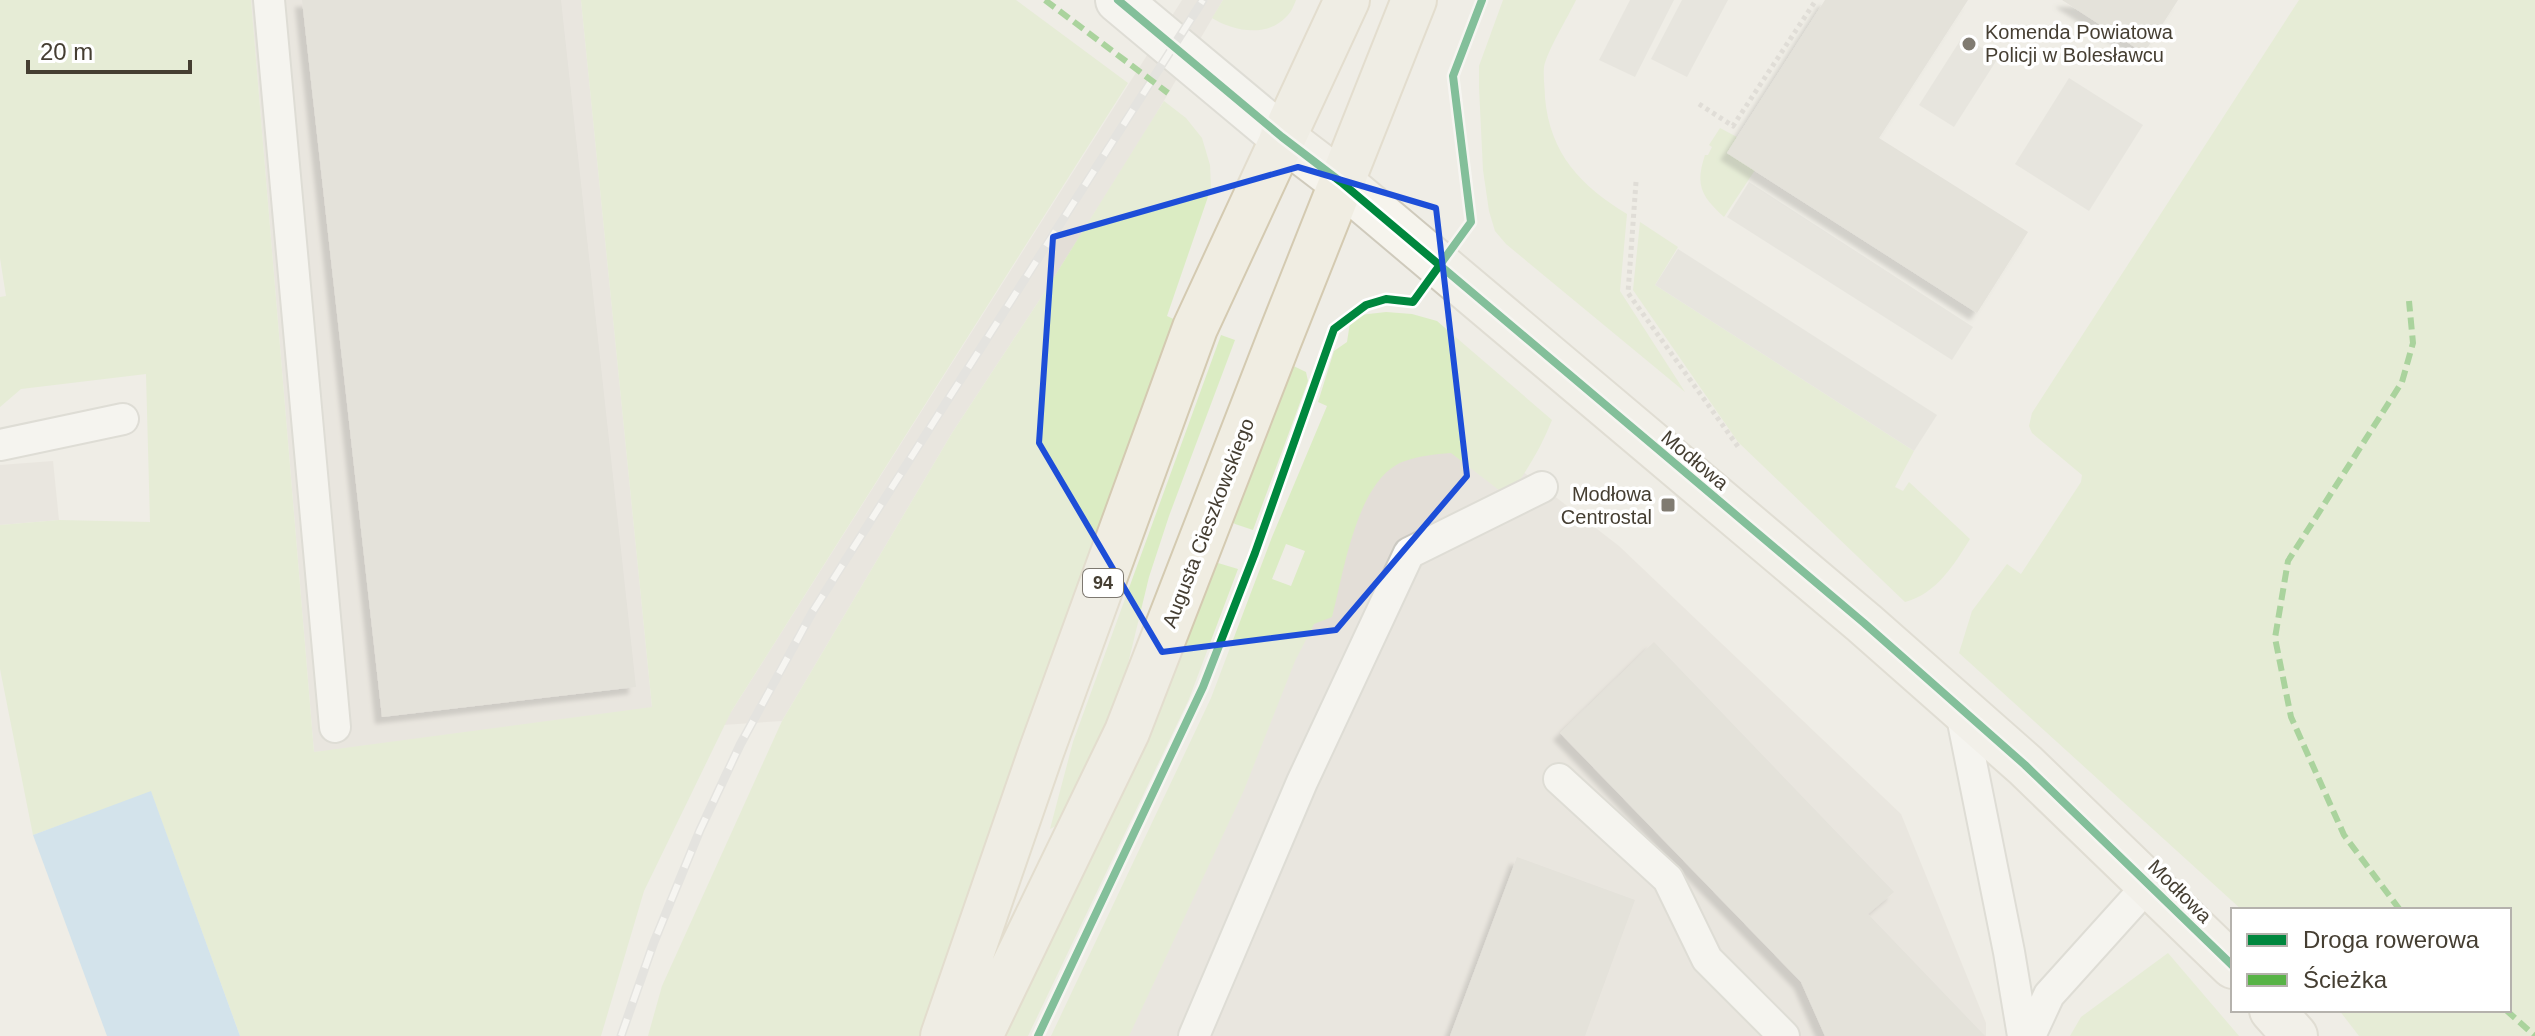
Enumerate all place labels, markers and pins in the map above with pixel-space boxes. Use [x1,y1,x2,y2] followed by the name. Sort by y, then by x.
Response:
[1985,21,2174,66] place label: Komenda Powiatowa Policji w Bolesławcu
[1960,35,1978,53] marker: Komenda Powiatowa Policji w Bolesławcu
[1561,483,1653,528] place label: Modłowa Centrostal
[1659,496,1677,514] marker: Modłowa Centrostal

